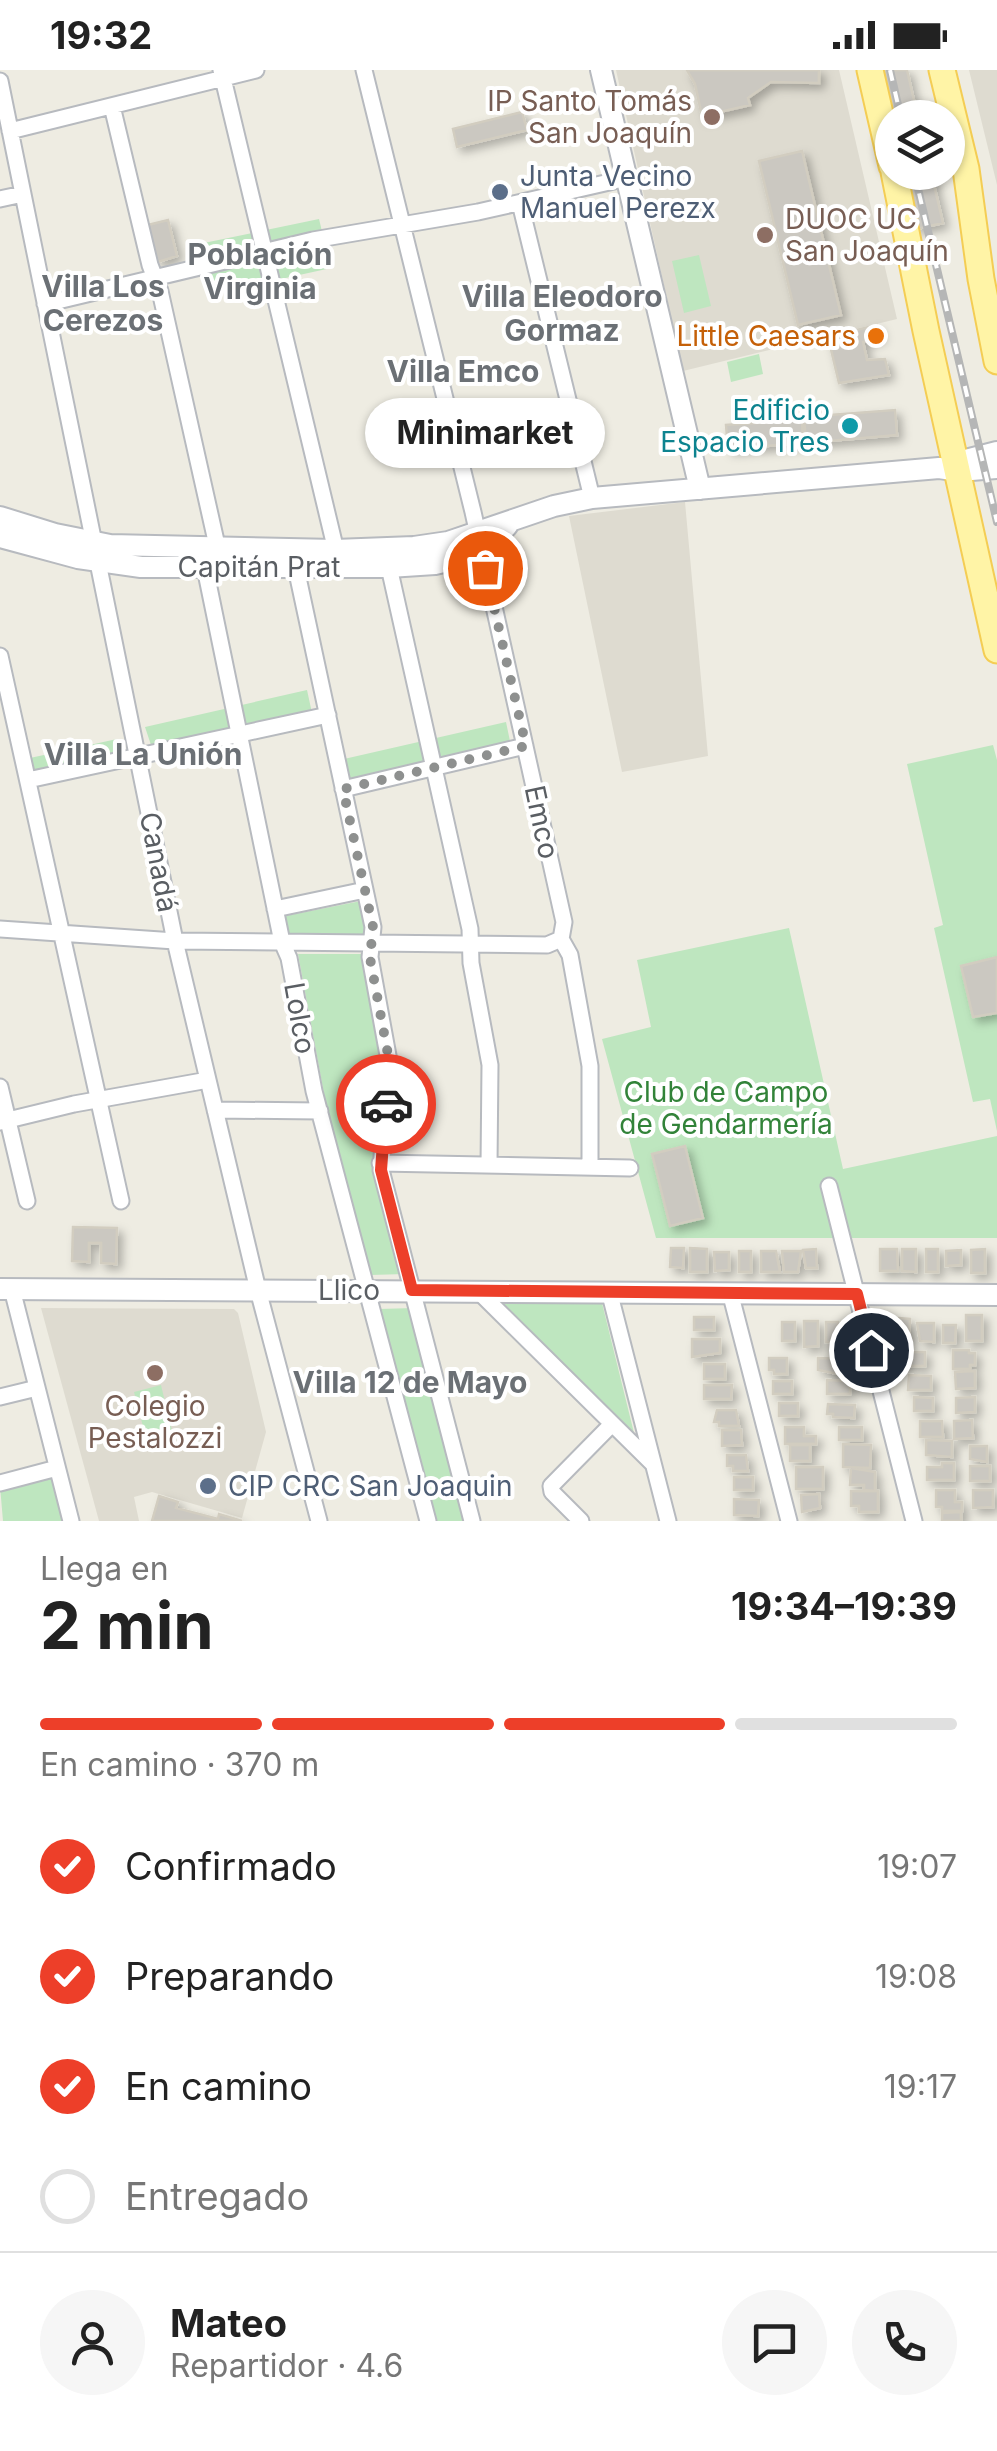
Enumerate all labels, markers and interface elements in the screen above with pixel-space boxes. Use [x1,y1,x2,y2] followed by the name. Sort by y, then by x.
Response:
[50,12,152,58] text: 19:32
[487,84,692,150] place label: IP Santo Tomás San Joaquín
[875,100,965,190] map controls
[875,100,965,190] button: layers
[701,106,723,128] marker: IP Santo Tomás San Joaquín
[520,159,716,225] place label: Junta Vecino Manuel Perezx
[489,181,511,203] marker: Junta Vecino Manuel Perezx
[785,202,949,268] place label: DUOC UC San Joaquín
[754,224,776,246] marker: DUOC UC San Joaquín
[188,236,332,306] district label: Población Virginia
[41,268,165,338] district label: Villa Los Cerezos
[461,278,663,348] district label: Villa Eleodoro Gormaz
[676,319,856,353] place label: Little Caesars
[865,325,887,347] marker: Little Caesars
[387,353,539,389] district label: Villa Emco
[660,393,830,459] place label: Edificio Espacio Tres
[365,398,605,468] callout: Minimarket
[396,413,574,452] text: Minimarket
[839,415,861,437] marker: Edificio Espacio Tres
[443,526,528,611] pin
[458,541,513,596] icon: bag
[178,550,340,584] street label: Capitán Prat
[44,736,242,772] district label: Villa La Unión
[518,782,566,862] street label: Emco
[133,809,185,915] street label: Canadá
[277,980,323,1056] street label: Lolco
[336,1054,436,1154] courier
[619,1075,833,1141] park label: Club de Campo de Gendarmería
[359,1077,414,1132] icon: car
[318,1273,380,1307] street label: Llico
[829,1308,914,1393] pin
[844,1323,899,1378] icon: home
[144,1362,166,1384] marker: Colegio Pestalozzi
[293,1364,527,1400] district label: Villa 12 de Mayo
[88,1389,222,1455] place label: Colegio Pestalozzi
[228,1469,512,1503] place label: CIP CRC San Joaquin
[197,1475,219,1497] marker: CIP CRC San Joaquin
[40,1549,169,1588] text: Llega en
[731,1583,957,1629] text: 19:34–19:39
[40,1586,214,1665] text: 2 min
[40,1745,319,1784] text: En camino · 370 m
[40,1839,95,1894] icon: check
[125,1843,337,1889] text: Confirmado
[877,1847,957,1886] text: 19:07
[40,1949,95,2004] icon: check
[125,1953,334,1999] text: Preparando
[875,1957,957,1996] text: 19:08
[40,2059,95,2114] icon: check
[125,2063,312,2109] text: En camino
[884,2067,957,2106] text: 19:17
[125,2173,309,2219] text: Entregado
[40,2290,145,2395] button: person
[722,2290,827,2395] button: chat
[852,2290,957,2395] button: phone
[170,2300,287,2346] text: Mateo
[170,2346,403,2385] text: Repartidor · 4.6

